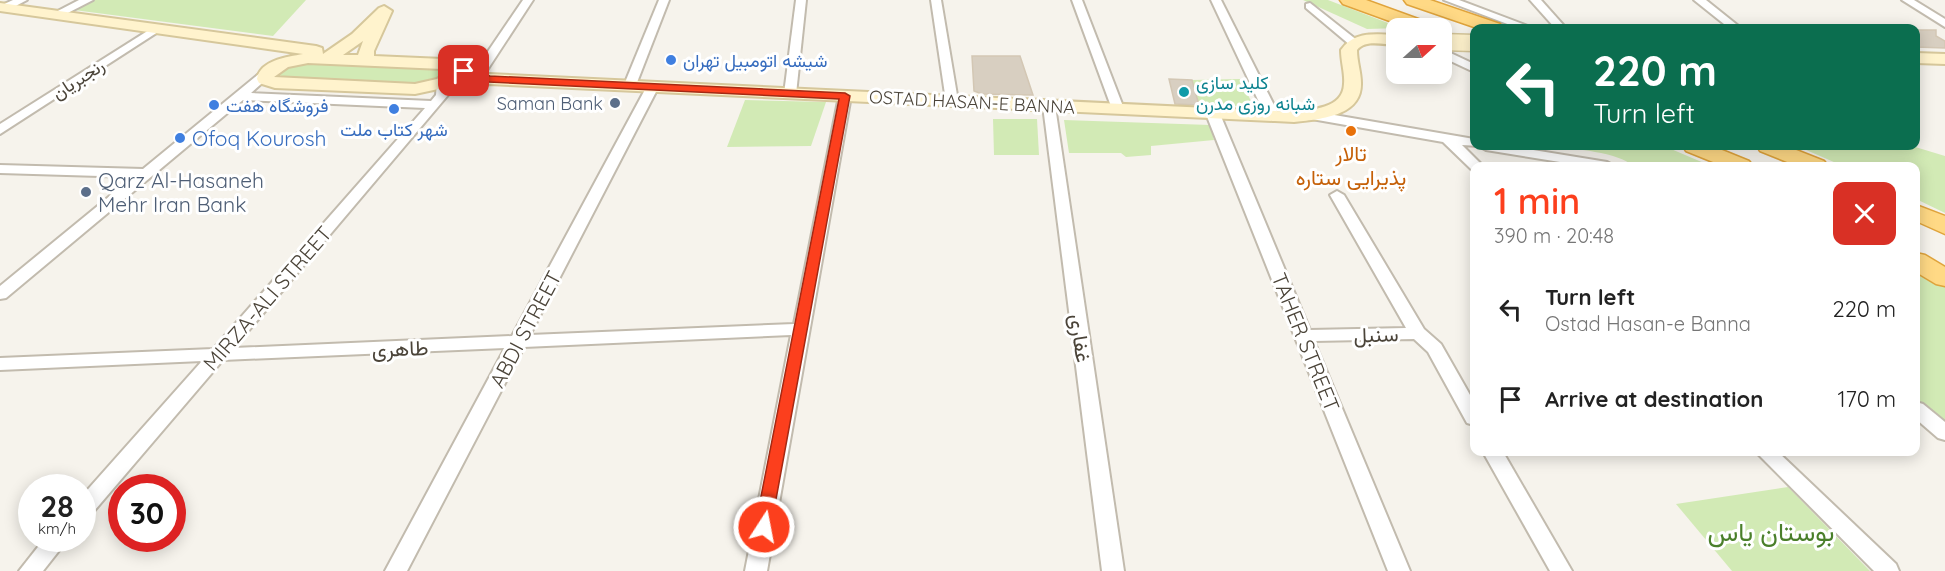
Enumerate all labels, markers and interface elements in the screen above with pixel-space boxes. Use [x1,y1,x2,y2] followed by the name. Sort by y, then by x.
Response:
[1386,18,1452,84] north arrow
[1386,18,1452,84] map controls
[1593,44,1717,97] text: 220 m
[438,45,489,96] pin
[1494,48,1572,126] icon: left
[683,49,827,72] place label: شیشه اتومبیل تهران
[664,53,678,67] marker: شیشه اتومبیل تهران
[47,54,109,104] street label: رنجبریان
[447,54,480,87] icon: arrive
[1196,71,1315,115] place label: کلید سازی شبانه روزی مدرن
[868,85,1076,119] street label: OSTAD HASAN-E BANNA
[1177,85,1191,99] marker: کلید سازی شبانه روزی مدرن
[497,92,603,115] place label: Saman Bank
[226,94,329,117] place label: فروشگاه هفت
[608,96,622,110] marker: Saman Bank
[1593,96,1695,130] text: Turn left
[207,98,221,112] marker: فروشگاه هفت
[387,102,401,116] marker: شهر کتاب ملت
[340,118,448,141] place label: شهر کتاب ملت
[1344,124,1358,138] marker: تالار پذیرایی ستاره
[192,125,326,151] place label: Ofoq Kourosh
[173,131,187,145] marker: Ofoq Kourosh
[1296,140,1406,192] place label: تالار پذیرایی ستاره
[98,167,264,217] place label: Qarz Al-Hasaneh Mehr Iran Bank
[1494,178,1580,223] text: 1 min
[1833,182,1896,245] button: close
[79,185,93,199] marker: Qarz Al-Hasaneh Mehr Iran Bank
[197,220,337,376] street label: MIRZA-ALI STREET
[1494,223,1614,248] text: 390 m · 20:48
[483,266,567,392] street label: ABDI STREET
[1266,269,1346,415] street label: TAHER STREET
[1545,283,1635,311] text: Turn left
[1494,293,1527,326] icon: left
[1832,295,1896,323] text: 220 m
[1545,311,1751,336] text: Ostad Hasan-e Banna
[1064,312,1097,364] street label: غفاری
[1353,320,1399,348] street label: سنبل
[371,334,429,363] street label: طاهری
[1494,383,1527,416] icon: arrive
[1545,385,1763,413] text: Arrive at destination
[1837,385,1896,413] text: 170 m
[108,474,186,552] speed limit sign: 30
[40,487,74,525] text: 28
[732,495,796,559] position arrow
[1708,515,1834,548] park label: بوستان یاس
[38,519,76,538] text: km/h

